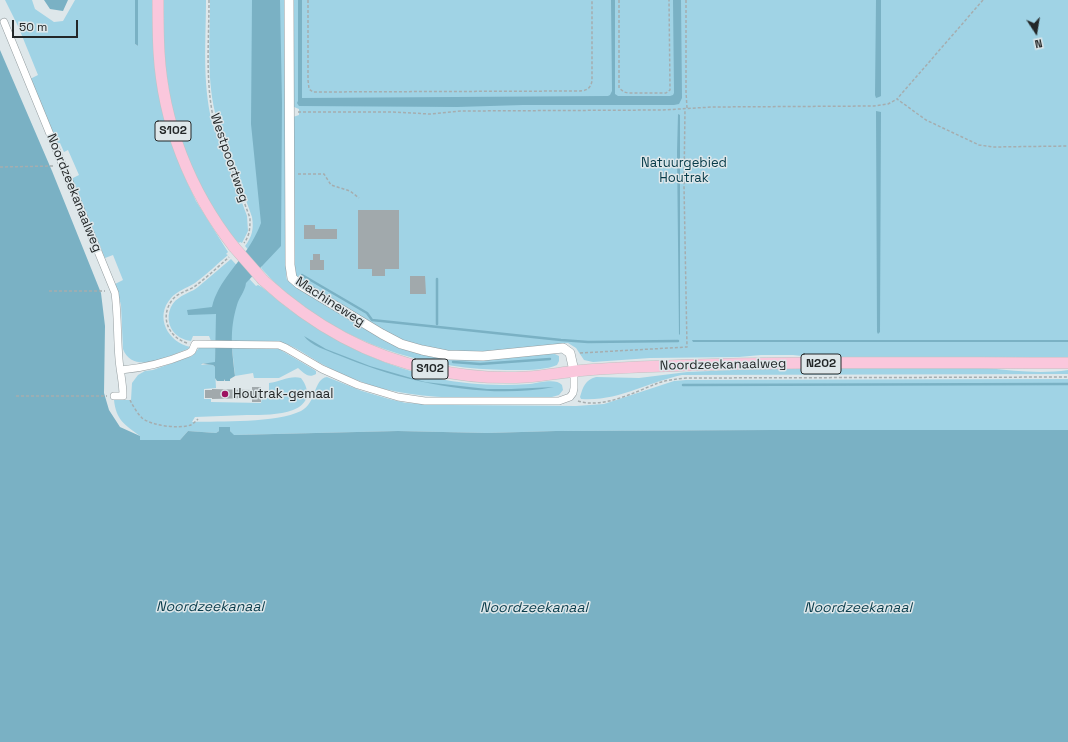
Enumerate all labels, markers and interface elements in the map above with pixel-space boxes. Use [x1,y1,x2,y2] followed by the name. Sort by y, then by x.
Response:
[14,12,80,38] scale bar
[1016,12,1056,52] north arrow
[19,19,47,35] text: 50 m
[1033,36,1044,51] text: N
[206,111,252,205] street label: Westpoortweg
[155,121,191,141] road number: S102
[43,131,105,255] street label: Noordzeekanaalweg
[641,155,727,186] park label: Natuurgebied Houtrak
[292,274,368,330] street label: Machineweg
[801,354,841,374] road number: N202
[660,356,786,374] street label: Noordzeekanaalweg
[412,359,448,379] road number: S102
[233,386,334,402] place label: Houtrak-gemaal
[220,389,230,399] marker: Houtrak-gemaal
[156,599,264,615] water label: Noordzeekanaal
[480,600,588,616] water label: Noordzeekanaal
[804,600,912,616] water label: Noordzeekanaal

